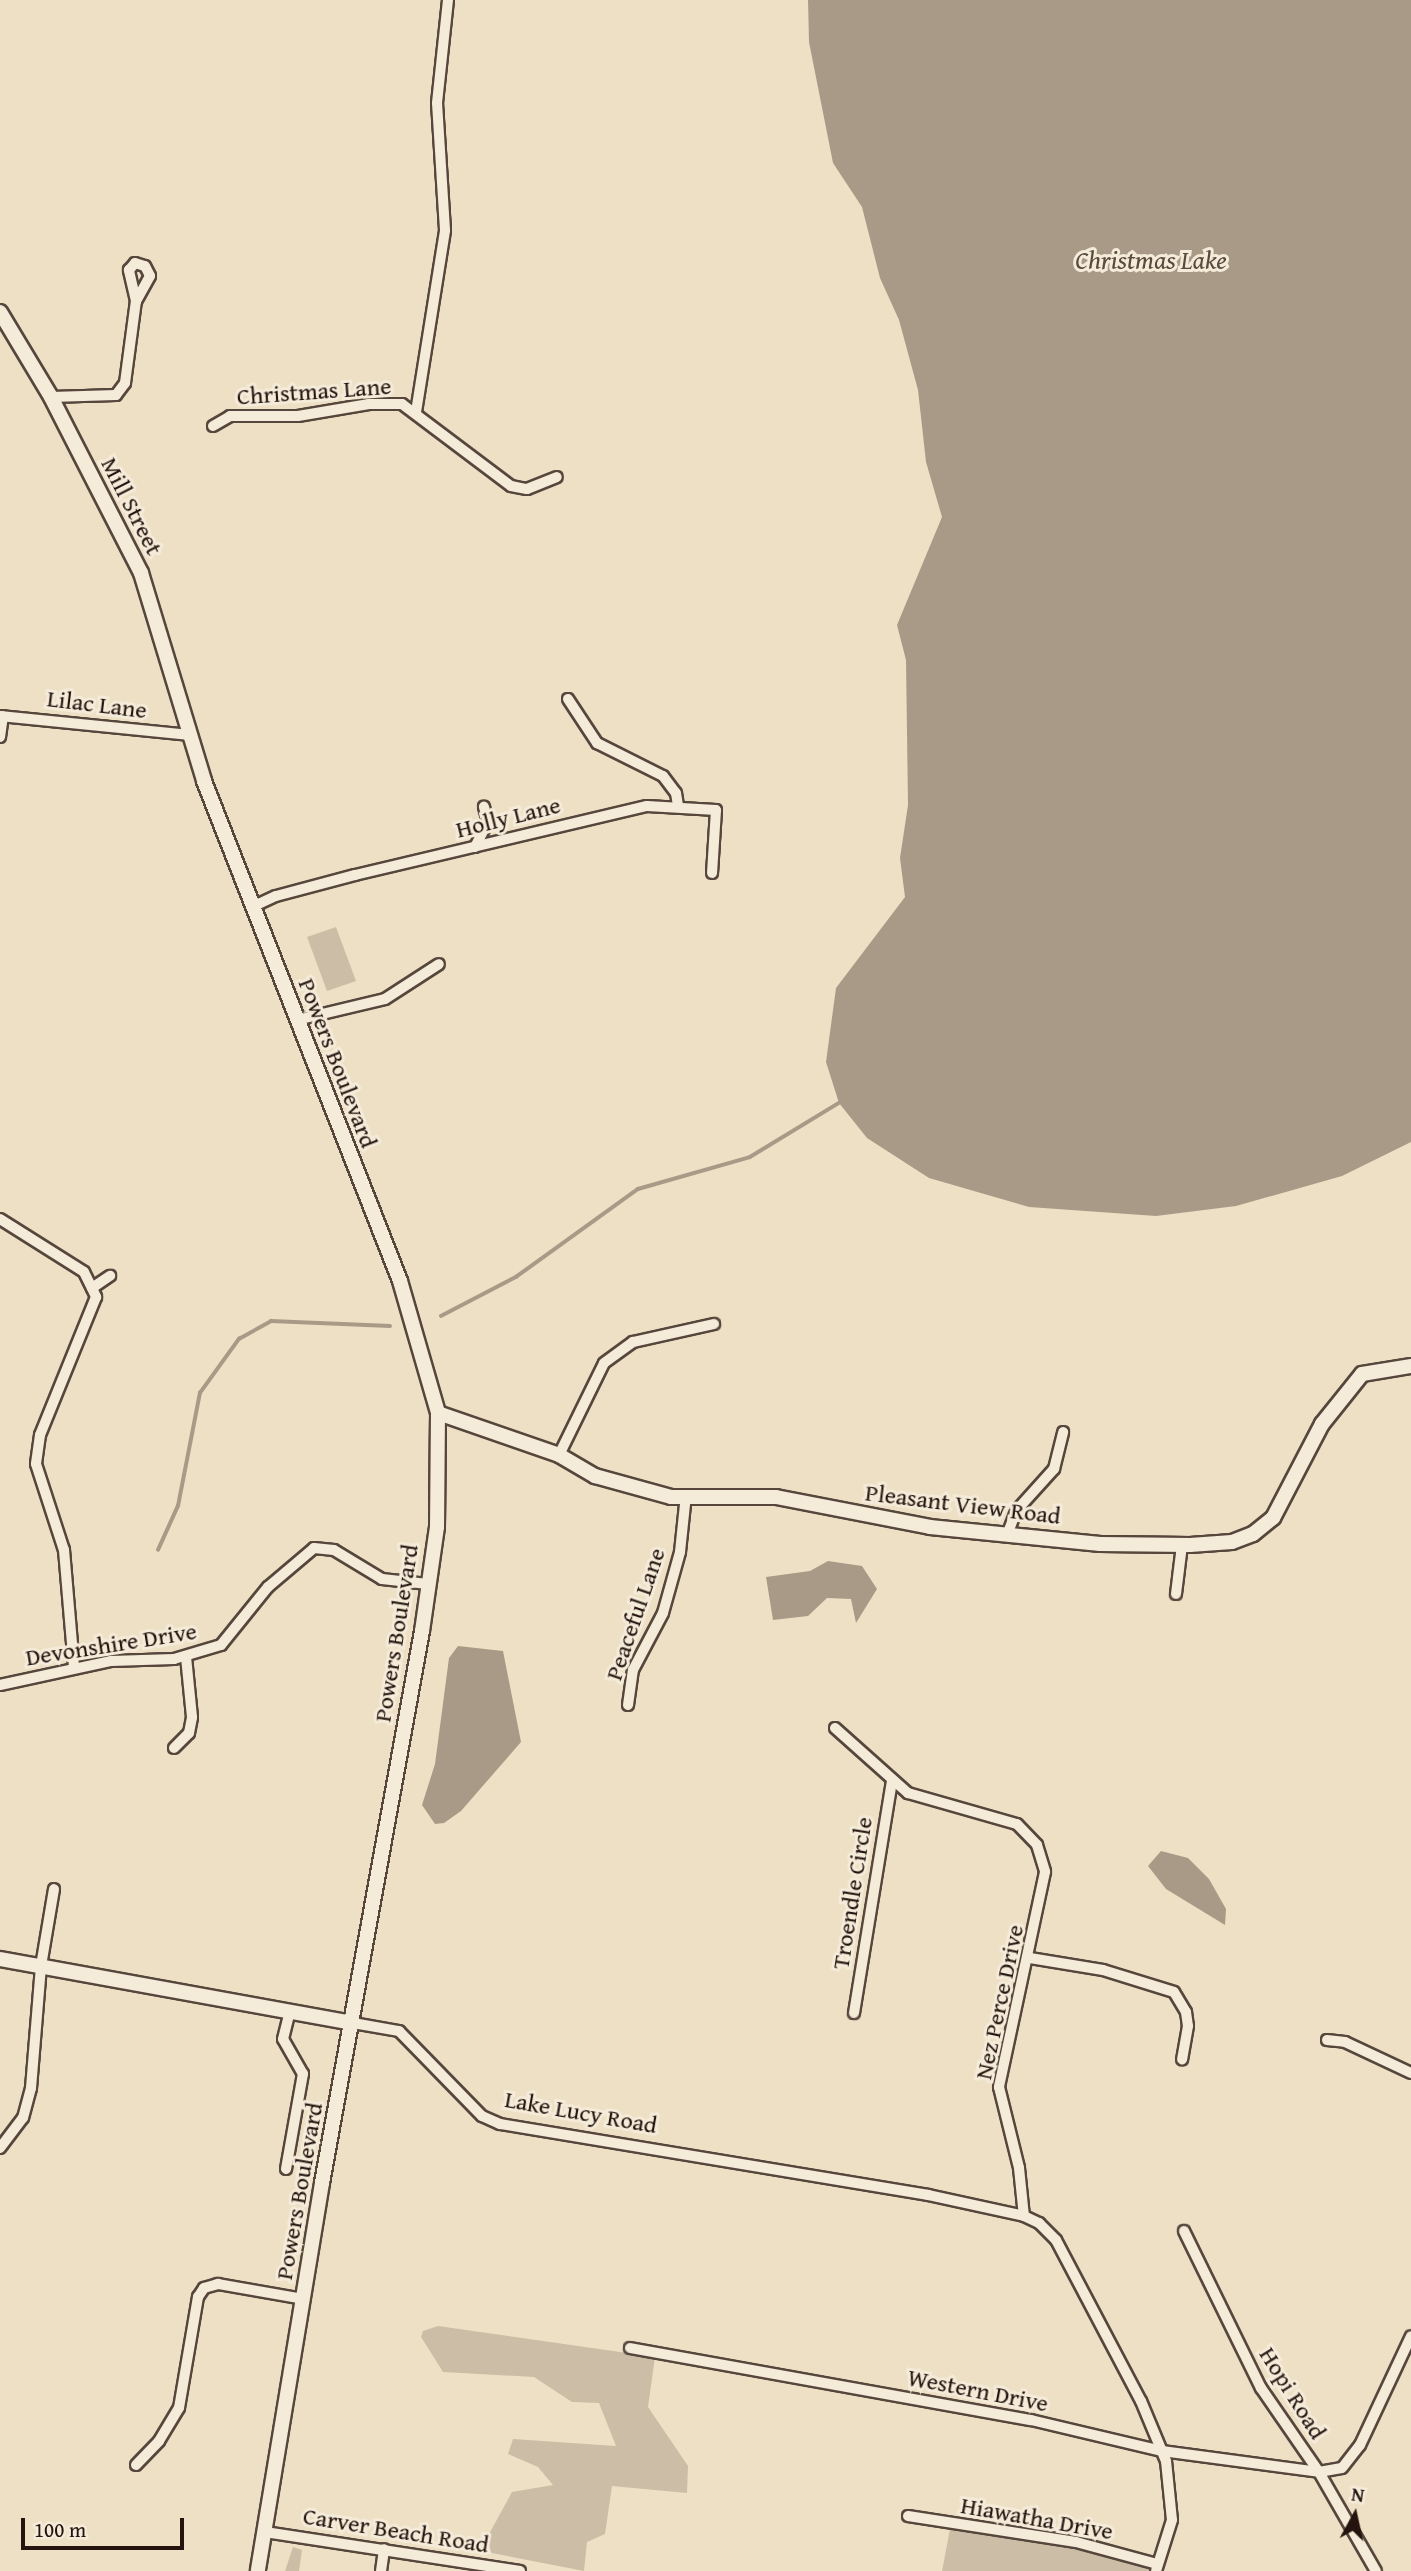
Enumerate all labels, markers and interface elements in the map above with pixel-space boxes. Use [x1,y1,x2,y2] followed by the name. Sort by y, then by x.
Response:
[1075,244,1227,276] water label: Christmas Lake
[236,371,392,411] street label: Christmas Lane
[95,452,169,560] street label: Mill Street
[46,684,148,724] street label: Lilac Lane
[453,790,563,844] street label: Holly Lane
[292,974,384,1152] street label: Powers Boulevard
[864,1478,1062,1530] street label: Pleasant View Road
[368,1542,424,1724] street label: Powers Boulevard
[599,1544,671,1684] street label: Peaceful Lane
[23,1616,199,1672] street label: Devonshire Drive
[826,1815,878,1971] street label: Troendle Circle
[969,1922,1029,2082] street label: Nez Perce Drive
[503,2084,659,2140] street label: Lake Lucy Road
[269,2100,329,2282] street label: Powers Boulevard
[1253,2342,1333,2444] street label: Hopi Road
[905,2362,1051,2418] street label: Western Drive
[1350,2479,1366,2509] text: N
[1320,2480,1390,2550] north arrow
[959,2490,1115,2546] street label: Hiawatha Drive
[301,2501,491,2559] street label: Carver Beach Road
[24,2504,187,2548] scale bar
[34,2514,86,2545] text: 100 m

